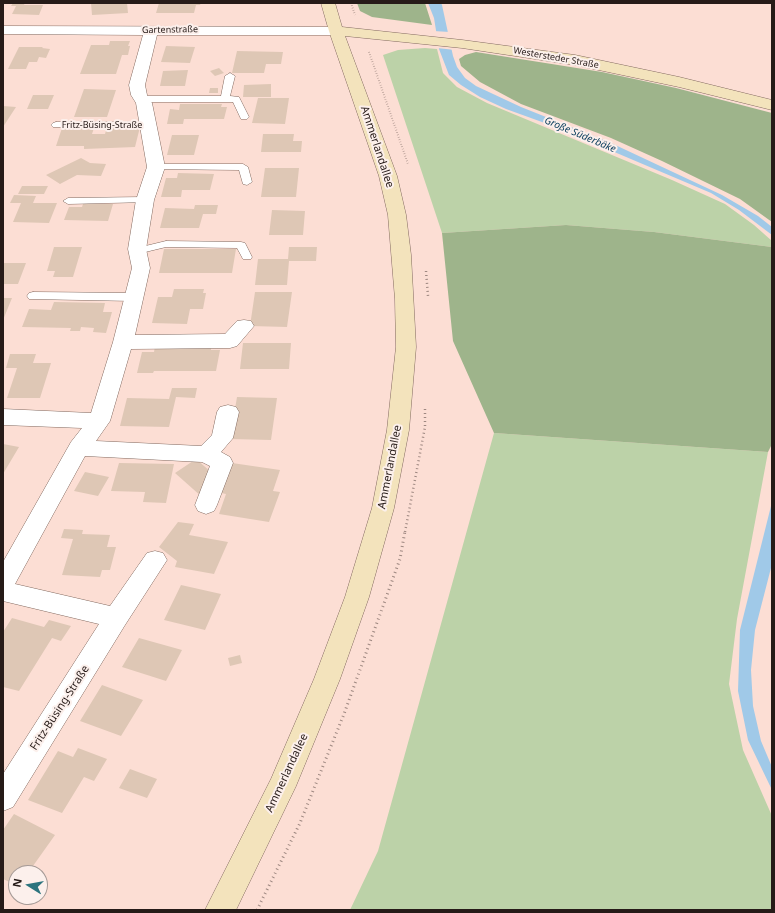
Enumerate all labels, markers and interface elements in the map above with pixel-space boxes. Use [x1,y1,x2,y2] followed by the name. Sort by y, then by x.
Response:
[142,24,198,36] street label: Gartenstraße
[512,45,600,71] street label: Westersteder Straße
[358,104,396,190] street label: Ammerlandallee
[542,115,618,155] water label: Große Süderbäke
[62,120,142,130] street label: Fritz-Büsing-Straße
[375,424,405,510] street label: Ammerlandallee
[28,663,92,753] street label: Fritz-Büsing-Straße
[263,732,311,814] street label: Ammerlandallee
[8,865,48,905] north arrow
[8,877,25,889] text: N

